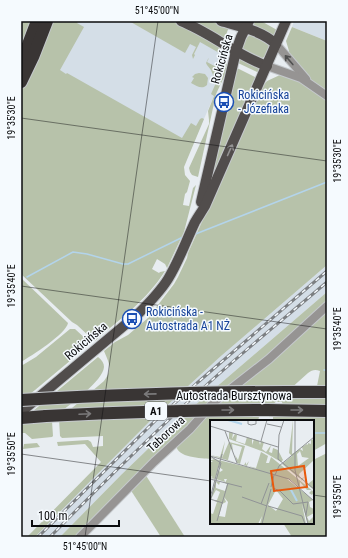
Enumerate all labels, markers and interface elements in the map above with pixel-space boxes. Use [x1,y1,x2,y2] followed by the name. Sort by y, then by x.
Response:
[135,5,179,16] text: 51°45'00"N
[208,32,236,86] street label: Rokicińska
[285,54,294,65] one-way arrow
[238,88,290,116] place label: Rokicińska - Józefiaka
[213,91,235,113] bus stop icon: Rokicińska - Józefiaka
[6,96,17,140] text: 19°35'30"E
[332,139,343,183] text: 19°35'30"E
[227,144,234,156] one-way arrow
[6,264,17,308] text: 19°35'40"E
[146,305,230,333] place label: Rokicińska - Autostrada A1 NŻ
[332,307,343,351] text: 19°35'40"E
[121,308,143,330] bus stop icon: Rokicińska - Autostrada A1 NŻ
[62,319,110,363] street label: Rokicińska
[176,389,292,403] street label: Autostrada Bursztynowa
[144,390,157,398] one-way arrow
[145,402,167,420] road number: A1
[221,406,234,414] one-way arrow
[290,406,303,414] one-way arrow
[78,410,91,417] one-way arrow
[144,413,188,455] street label: Taborowa
[210,420,314,524] inset map
[6,432,17,476] text: 19°35'50"E
[332,475,343,519] text: 19°35'50"E
[32,502,119,528] scale bar
[38,509,68,523] text: 100 m
[63,541,107,552] text: 51°45'00"N

